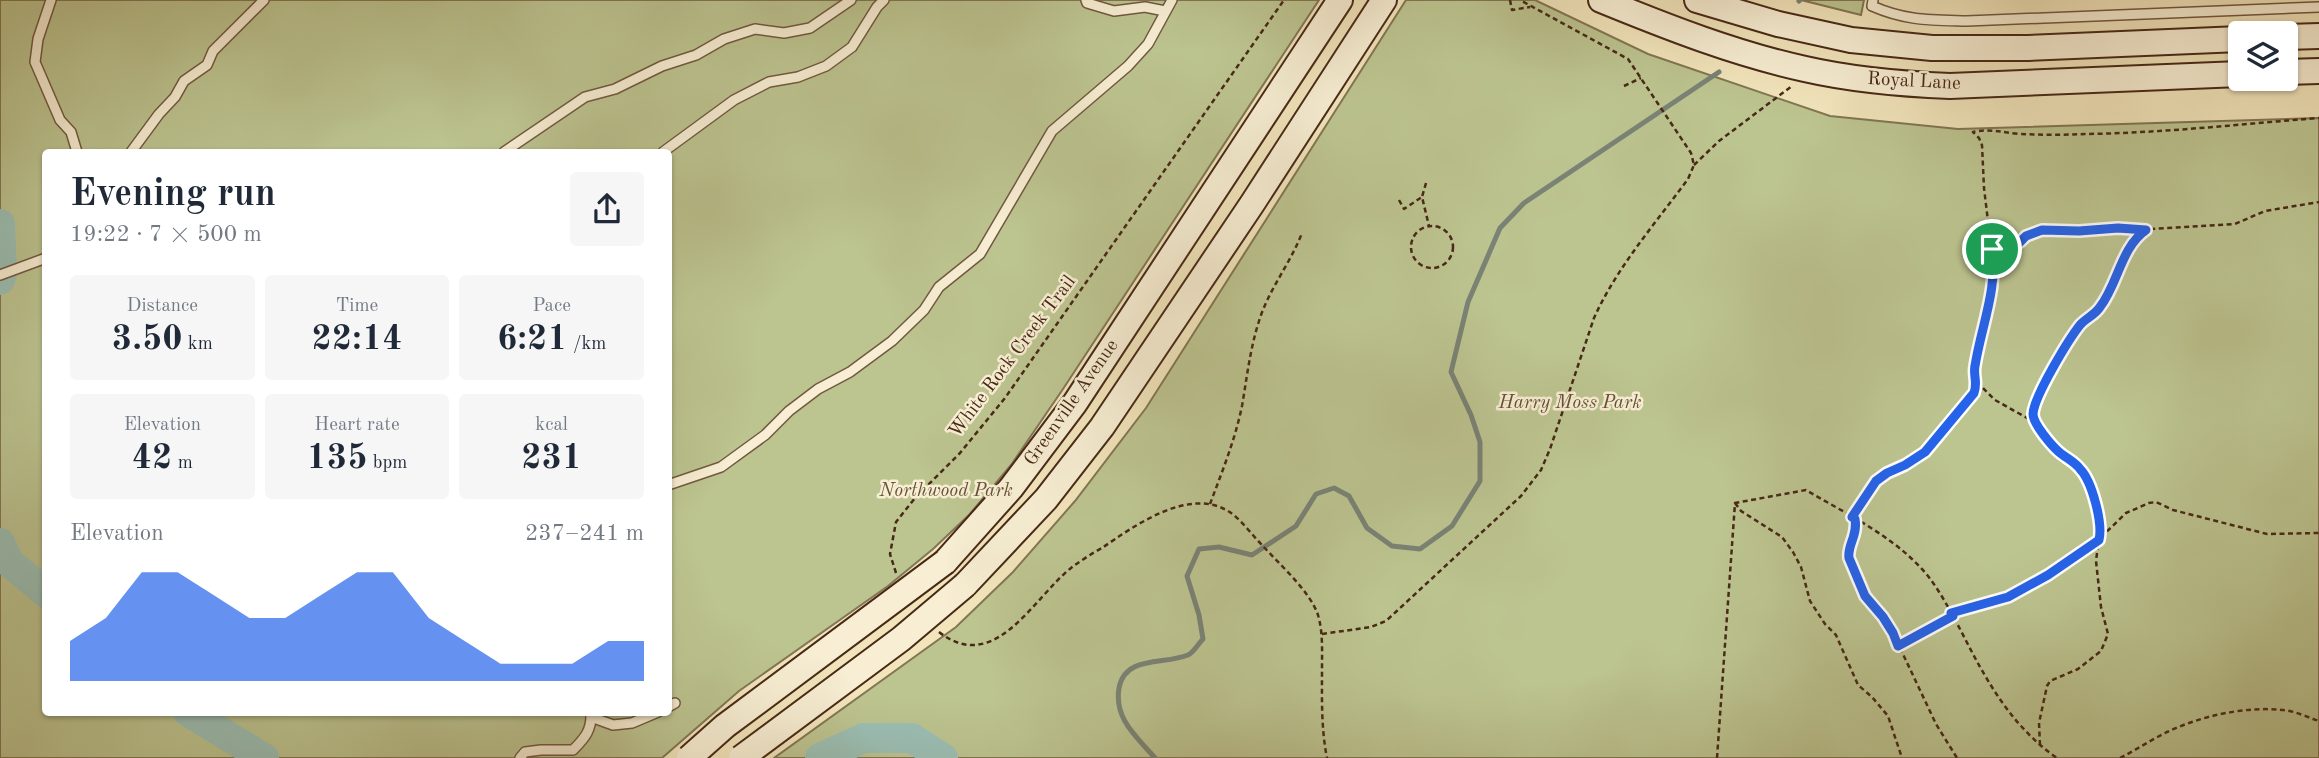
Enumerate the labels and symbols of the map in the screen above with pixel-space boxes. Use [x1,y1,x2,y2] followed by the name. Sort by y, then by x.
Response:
[1867,70,1961,94] street label: Royal Lane
[1962,219,2022,279] pin
[946,273,1080,441] street label: White Rock Creek Trail
[1021,336,1123,470] street label: Greenville Avenue
[1497,394,1642,413] park label: Harry Moss Park
[878,482,1013,501] park label: Northwood Park

